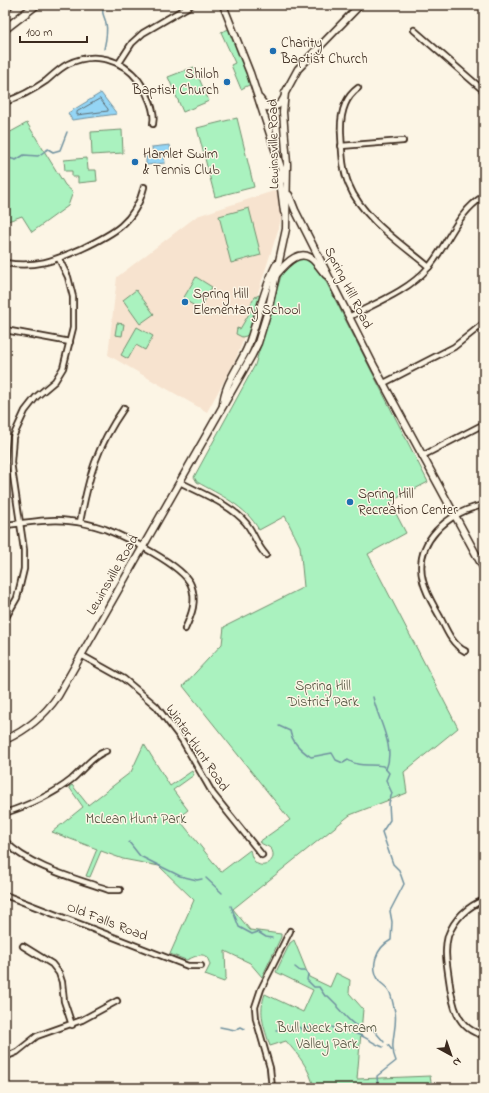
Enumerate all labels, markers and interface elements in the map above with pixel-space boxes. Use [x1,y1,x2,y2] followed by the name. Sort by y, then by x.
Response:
[20,18,87,44] scale bar
[26,24,53,42] text: 100 m
[280,33,368,70] place label: Charity Baptist Church
[268,46,278,56] marker: Charity Baptist Church
[131,64,219,101] place label: Shiloh Baptist Church
[222,77,232,87] marker: Shiloh Baptist Church
[263,99,285,189] street label: Lewinsville Road
[143,144,220,181] place label: Hamlet Swim & Tennis Club
[130,157,140,167] marker: Hamlet Swim & Tennis Club
[317,243,378,333] street label: Spring Hill Road
[193,284,300,322] place label: Spring Hill Elementary School
[180,297,190,307] marker: Spring Hill Elementary School
[358,484,458,521] place label: Spring Hill Recreation Center
[345,497,355,507] marker: Spring Hill Recreation Center
[81,531,145,619] street label: Lewinsville Road
[286,676,359,713] park label: Spring Hill District Park
[160,700,234,796] street label: Winter Hunt Road
[86,809,187,830] park label: McLean Hunt Park
[63,897,151,947] street label: Old Falls Road
[276,1018,377,1056] park label: Bull Neck Stream Valley Park
[431,1035,471,1075] north arrow
[449,1053,465,1070] text: N

